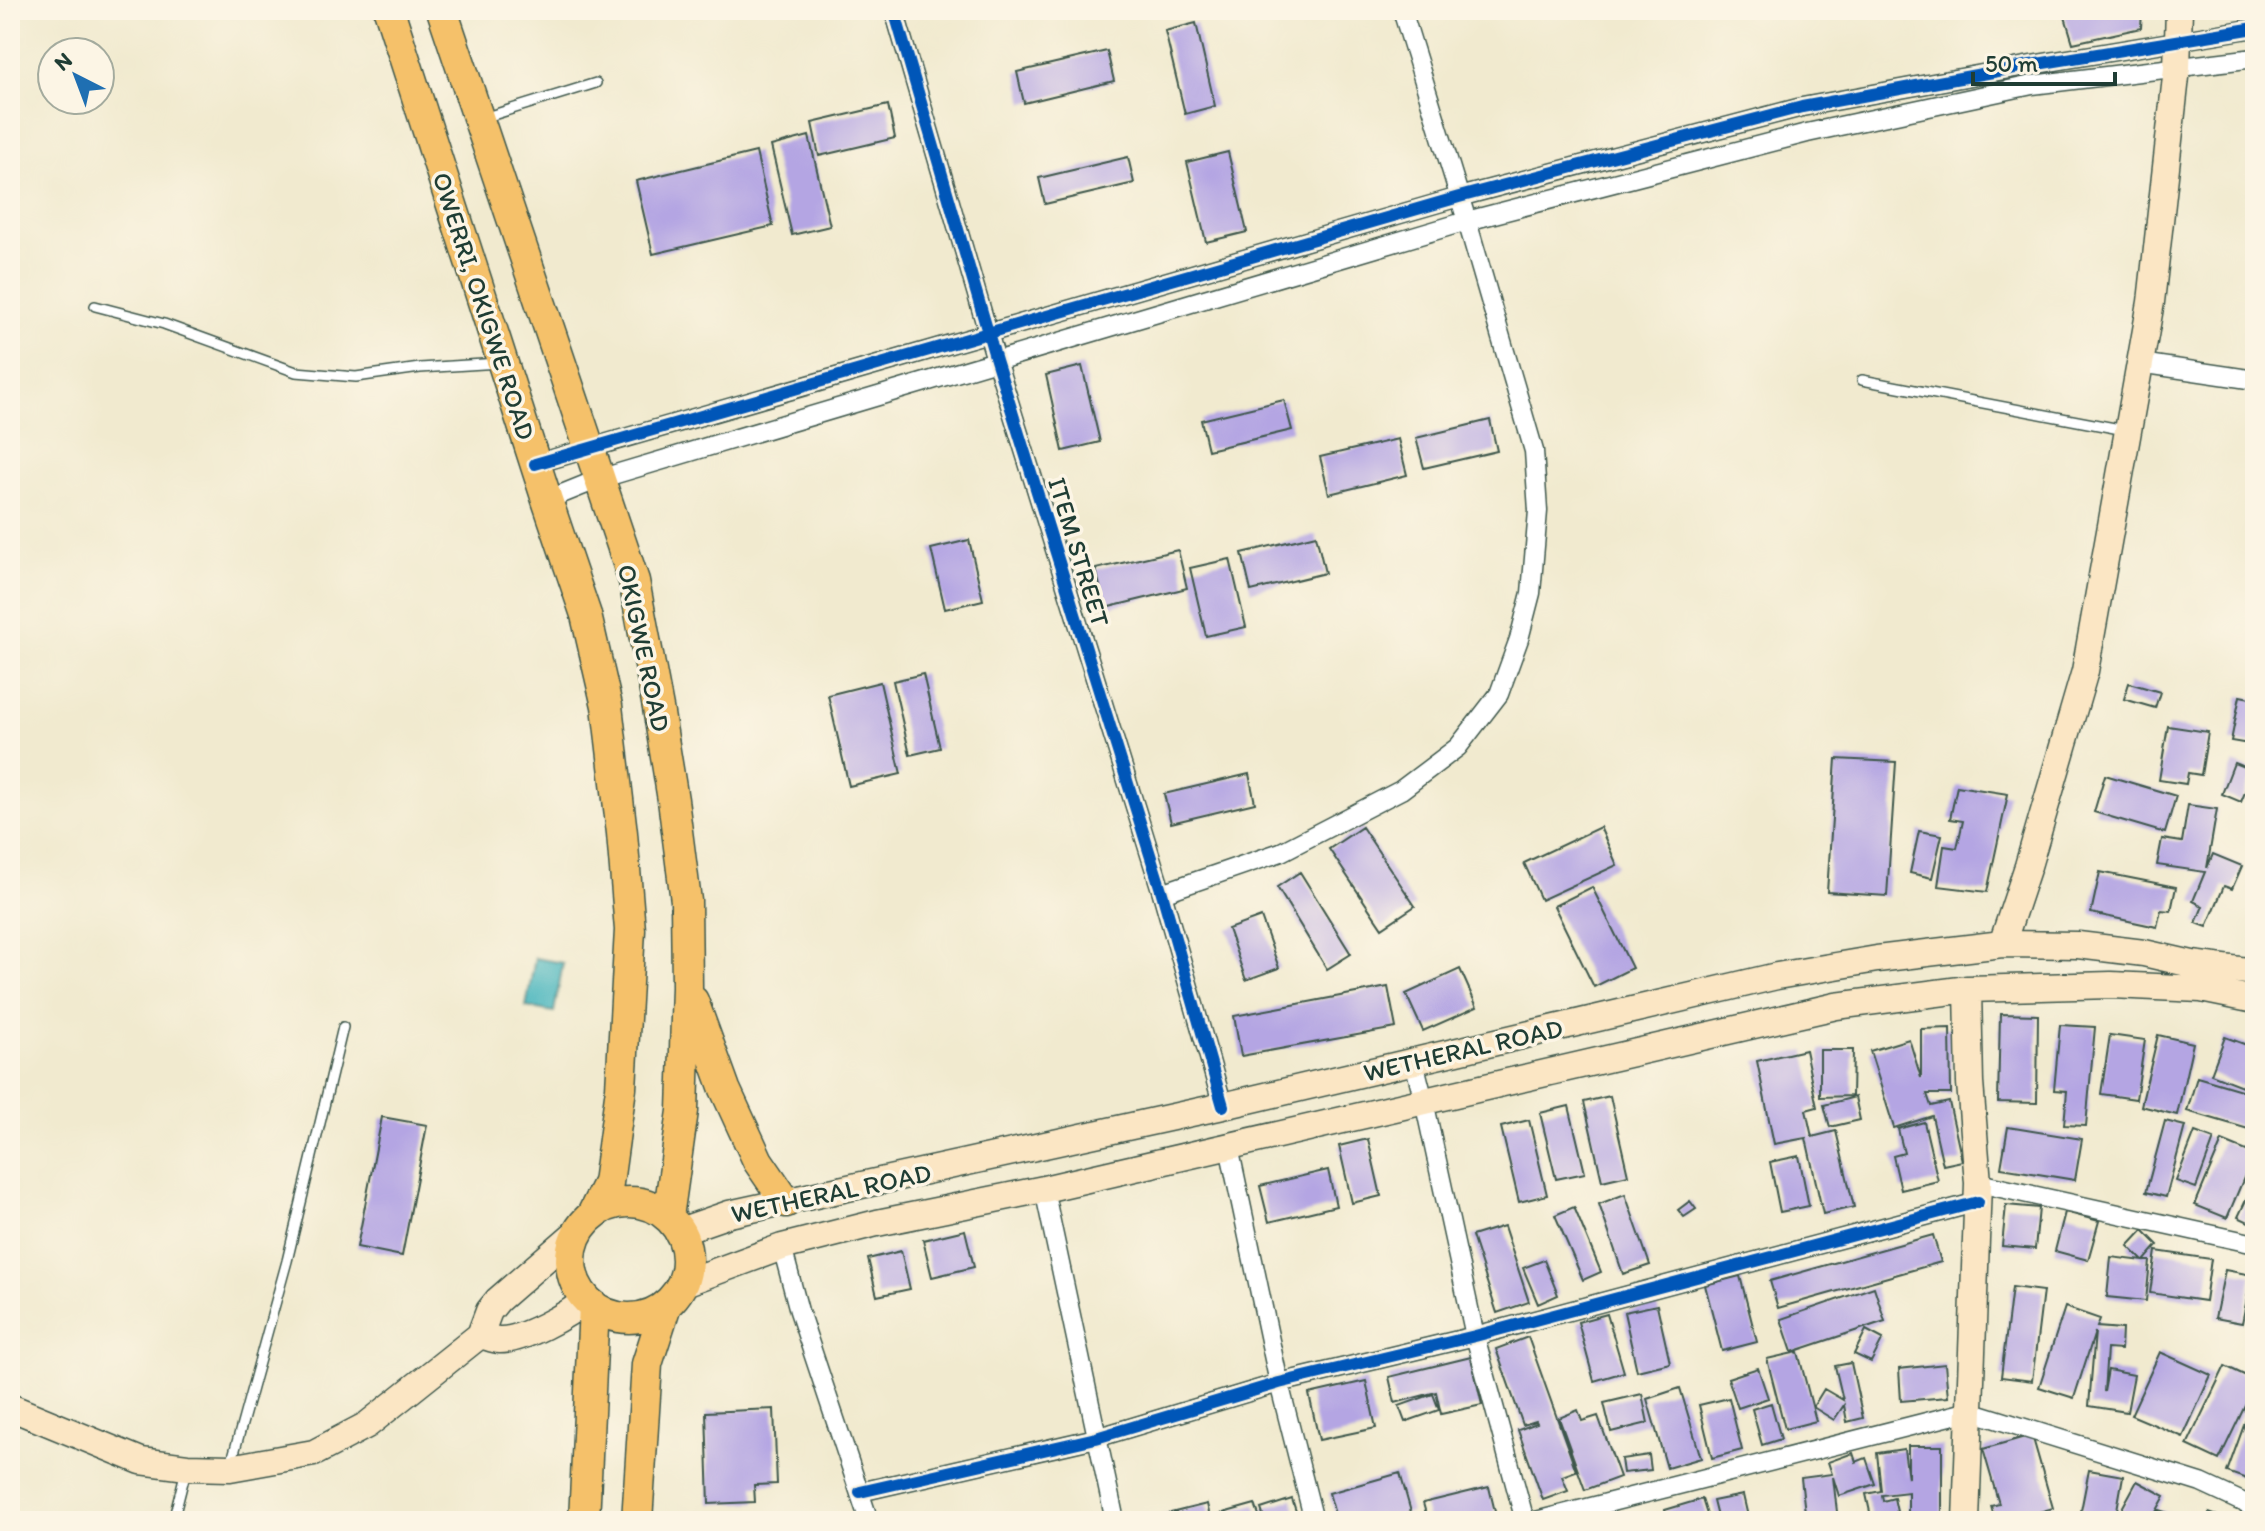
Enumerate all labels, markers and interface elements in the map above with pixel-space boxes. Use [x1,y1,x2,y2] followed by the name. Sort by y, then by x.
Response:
[36,36,116,116] north arrow
[1973,36,2115,86] scale bar
[48,47,78,77] text: N
[1985,49,2038,78] text: 50 m
[426,168,542,444] street label: OWERRI, OKIGWE ROAD
[1041,474,1117,631] street label: ITEM STREET
[611,561,677,735] street label: OKIGWE ROAD
[1360,1011,1566,1089] street label: WETHERAL ROAD
[728,1156,934,1230] street label: WETHERAL ROAD

